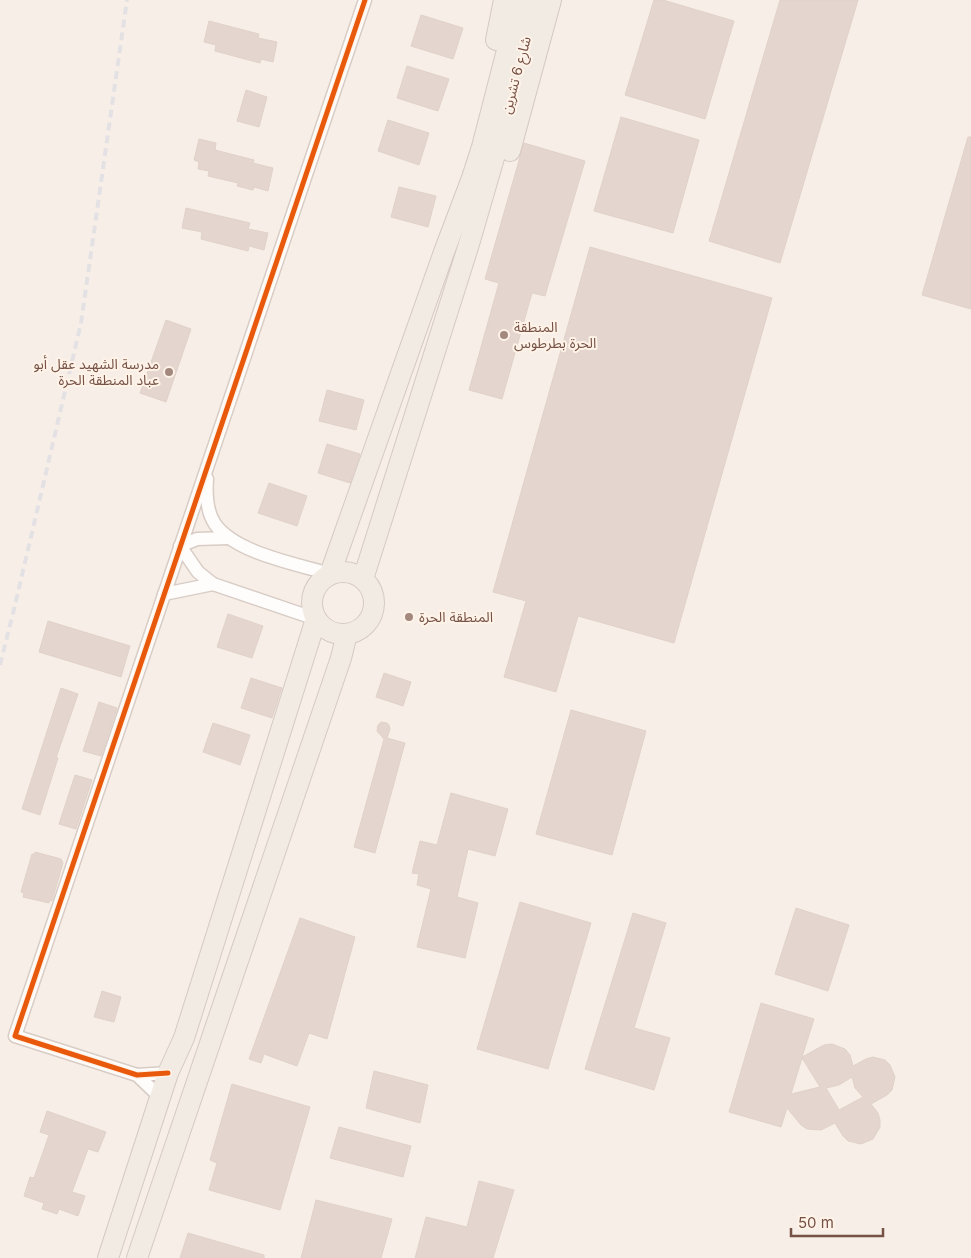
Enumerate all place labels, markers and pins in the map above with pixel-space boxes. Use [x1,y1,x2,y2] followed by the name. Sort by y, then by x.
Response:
[514,318,596,352] place label: المنطقة الحرة بطرطوس
[498,329,510,341] marker: المنطقة الحرة بطرطوس
[33,355,159,389] place label: مدرسة الشهيد عقل أبو عباد المنطقة الحرة
[163,366,175,378] marker: مدرسة الشهيد عقل أبو عباد المنطقة الحرة
[419,608,493,626] place label: المنطقة الحرة
[403,611,415,623] marker: المنطقة الحرة

